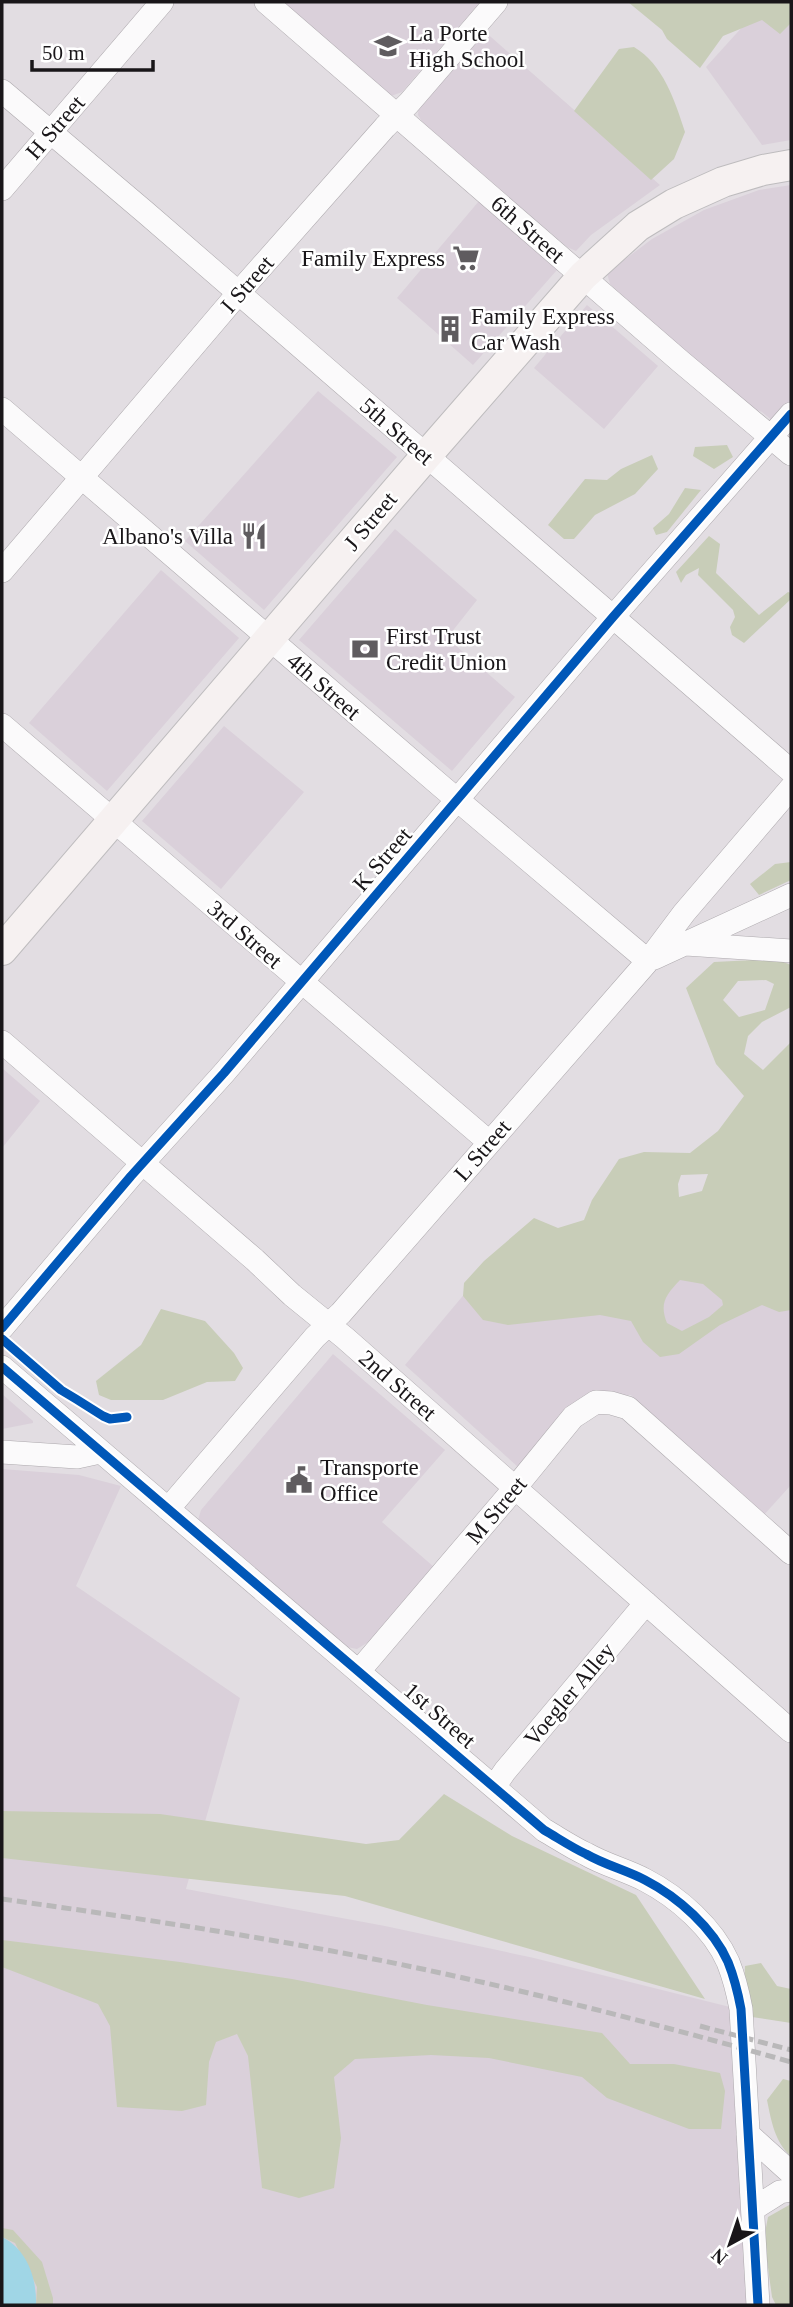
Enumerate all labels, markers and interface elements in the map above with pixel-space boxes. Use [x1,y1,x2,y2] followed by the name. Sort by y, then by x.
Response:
[409,21,525,72] place label: La Porte High School
[32,28,152,72] scale bar
[373,31,403,61] school or university icon: La Porte High School
[42,41,85,65] text: 50 m
[21,90,90,164] street label: H Street
[486,191,570,268] street label: 6th Street
[451,243,481,273] supermarket icon: Family Express
[301,246,445,271] place label: Family Express
[216,250,279,318] street label: I Street
[471,304,615,355] place label: Family Express Car Wash
[435,314,465,344] building icon: Family Express Car Wash
[355,393,439,470] street label: 5th Street
[339,487,402,556] street label: J Street
[239,521,269,551] restaurant icon: Albano's Villa
[102,524,233,549] place label: Albano's Villa
[386,624,507,675] place label: First Trust Credit Union
[350,634,380,664] bank icon: First Trust Credit Union
[282,648,366,725] street label: 4th Street
[348,822,417,896] street label: K Street
[202,895,287,974] street label: 3rd Street
[449,1114,516,1186] street label: L Street
[354,1345,442,1426] street label: 2nd Street
[320,1455,419,1506] place label: Transporte Office
[284,1465,314,1495] public building icon: Transporte Office
[461,1471,532,1549] street label: M Street
[519,1637,620,1751] street label: Voegler Alley
[399,1678,481,1753] street label: 1st Street
[695,2209,765,2279] north arrow
[707,2244,731,2269] text: N

